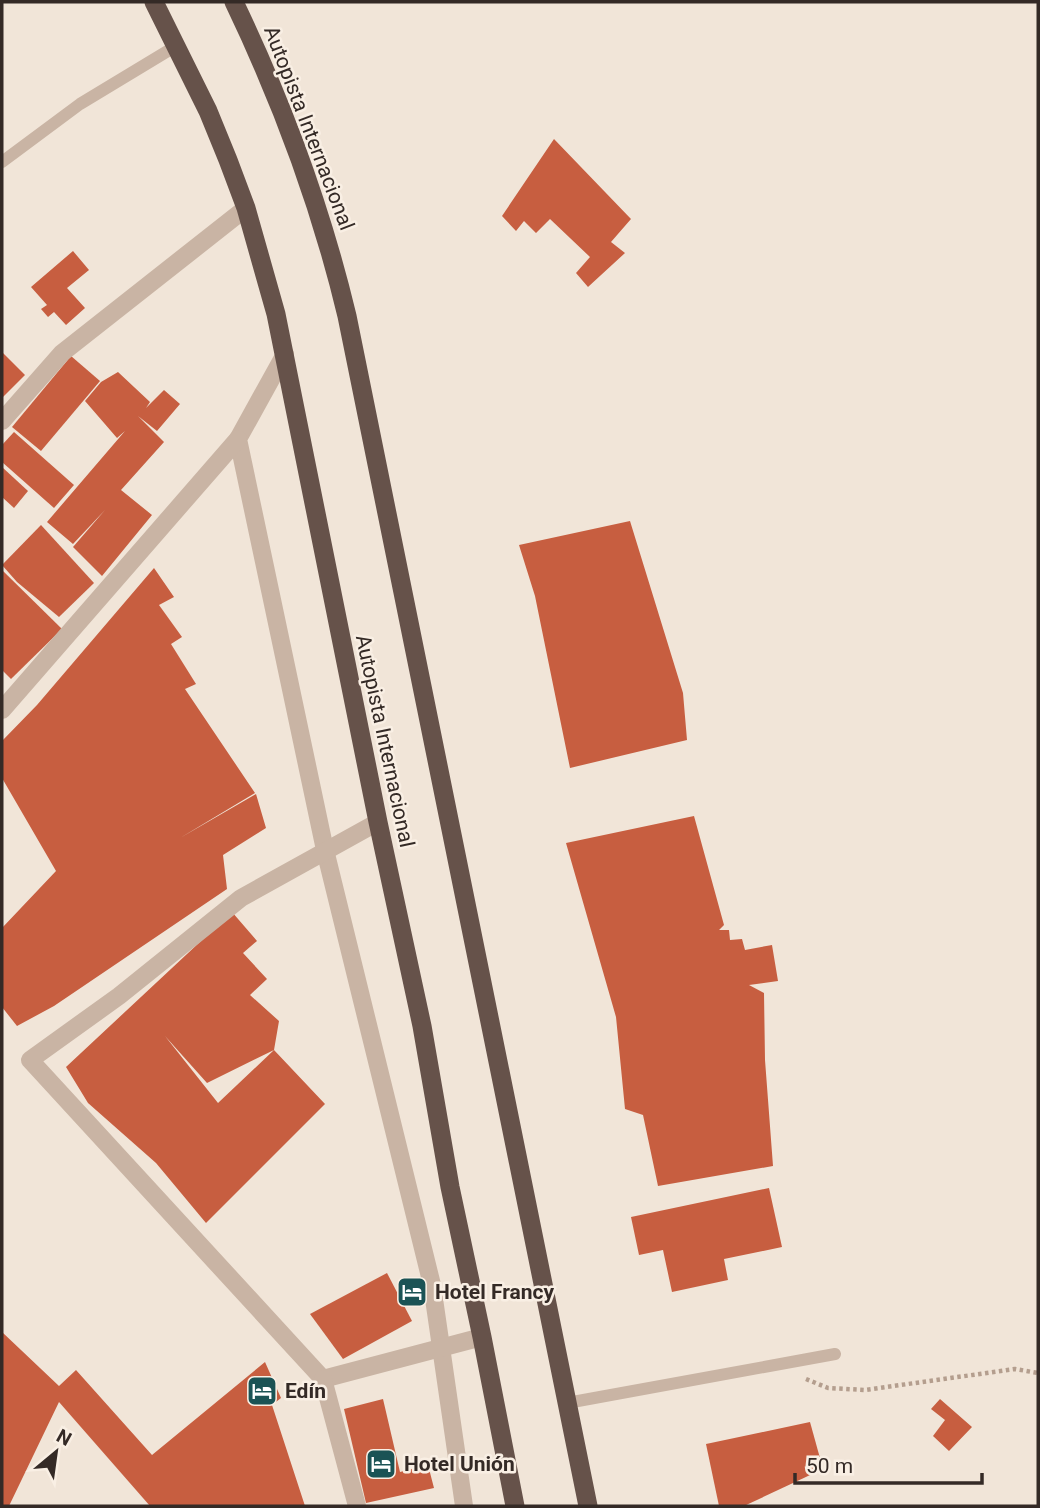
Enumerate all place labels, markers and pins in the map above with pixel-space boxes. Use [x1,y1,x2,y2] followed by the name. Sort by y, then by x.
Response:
[395,1275,429,1309] hotel icon: Hotel Francy
[435,1280,554,1304] place label: Hotel Francy
[245,1374,279,1408] hotel icon: Edín
[285,1379,326,1403] place label: Edín
[364,1447,398,1481] hotel icon: Hotel Unión
[404,1452,515,1476] place label: Hotel Unión

